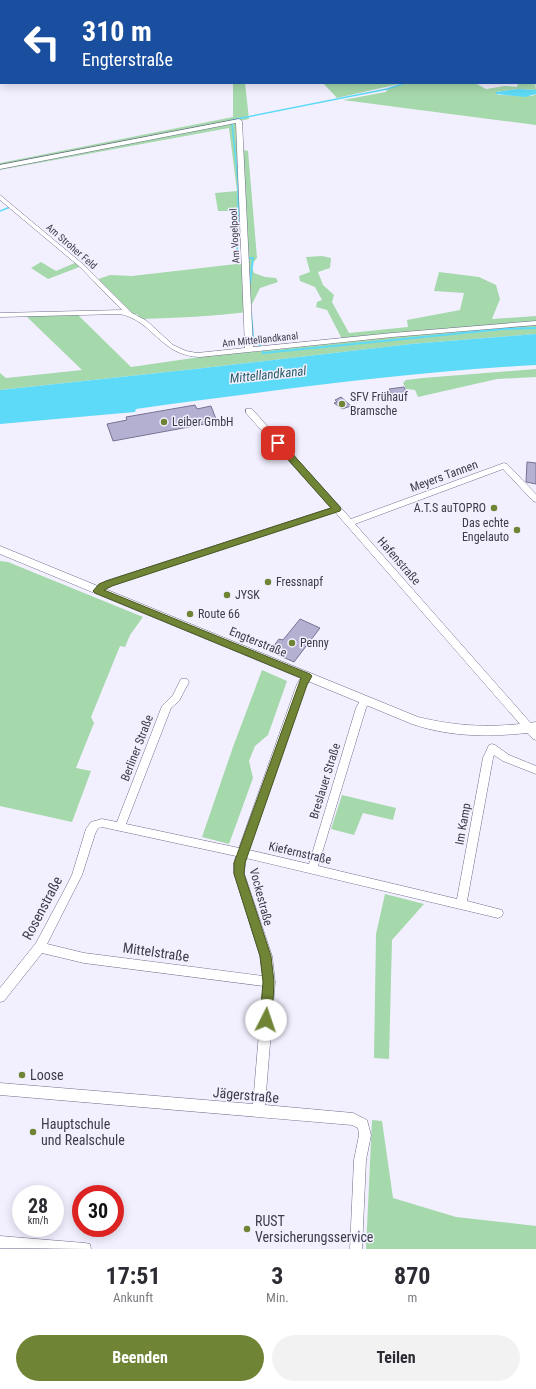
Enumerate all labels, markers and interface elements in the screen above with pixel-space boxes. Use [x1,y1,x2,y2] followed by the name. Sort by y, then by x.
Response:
[82,15,152,48] text: 310 m
[16,16,68,68] icon: left
[82,49,173,70] text: Engterstraße
[228,208,241,264] street label: Am Vogelpool
[44,221,99,271] street label: Am Stroher Feld
[221,330,299,349] street label: Am Mittellandkanal
[229,363,308,386] water label: Mittellandkanal
[350,390,408,418] place label: SFV Frühauf Bramsche
[337,399,347,409] marker: SFV Frühauf Bramsche
[172,415,234,429] place label: Leiber GmbH
[159,417,169,427] marker: Leiber GmbH
[261,426,295,460] pin
[267,432,289,454] icon: arrive
[408,457,480,495] street label: Meyers Tannen
[414,501,486,515] place label: A.T.S auTOPRO
[489,503,499,513] marker: A.T.S auTOPRO
[462,516,509,544] place label: Das echte Engelauto
[512,525,522,535] marker: Das echte Engelauto
[375,534,424,588] street label: Hafenstraße
[276,575,323,589] place label: Fressnapf
[263,577,273,587] marker: Fressnapf
[235,588,260,602] place label: JYSK
[222,590,232,600] marker: JYSK
[198,607,240,621] place label: Route 66
[185,609,195,619] marker: Route 66
[227,624,289,660] street label: Engterstraße
[300,636,329,650] place label: Penny
[287,638,297,648] marker: Penny
[118,712,156,783] street label: Berliner Straße
[307,741,343,821] street label: Breslauer Straße
[452,802,474,846] street label: Im Kamp
[267,839,333,867] street label: Kiefernstraße
[247,867,275,928] street label: Vockestraße
[19,873,66,942] street label: Rosenstraße
[122,939,191,965] street label: Mittelstraße
[245,999,287,1041] position arrow
[30,1067,64,1083] place label: Loose
[17,1070,27,1080] marker: Loose
[212,1084,280,1106] street label: Jägerstraße
[41,1116,125,1148] place label: Hauptschule und Realschule
[28,1127,38,1137] marker: Hauptschule und Realschule
[72,1185,124,1237] speed limit sign: 30
[28,1194,48,1218] text: 28
[255,1213,374,1245] place label: RUST Versicherungsservice
[28,1215,48,1226] text: km/h
[242,1224,252,1234] marker: RUST Versicherungsservice
[106,1262,161,1290] text: 17:51
[271,1262,283,1290] text: 3
[394,1262,431,1290] text: 870
[113,1290,153,1305] text: Ankunft
[266,1290,289,1305] text: Min.
[407,1290,417,1305] text: m
[16,1335,264,1381] button: Beenden
[272,1335,520,1381] button: Teilen

